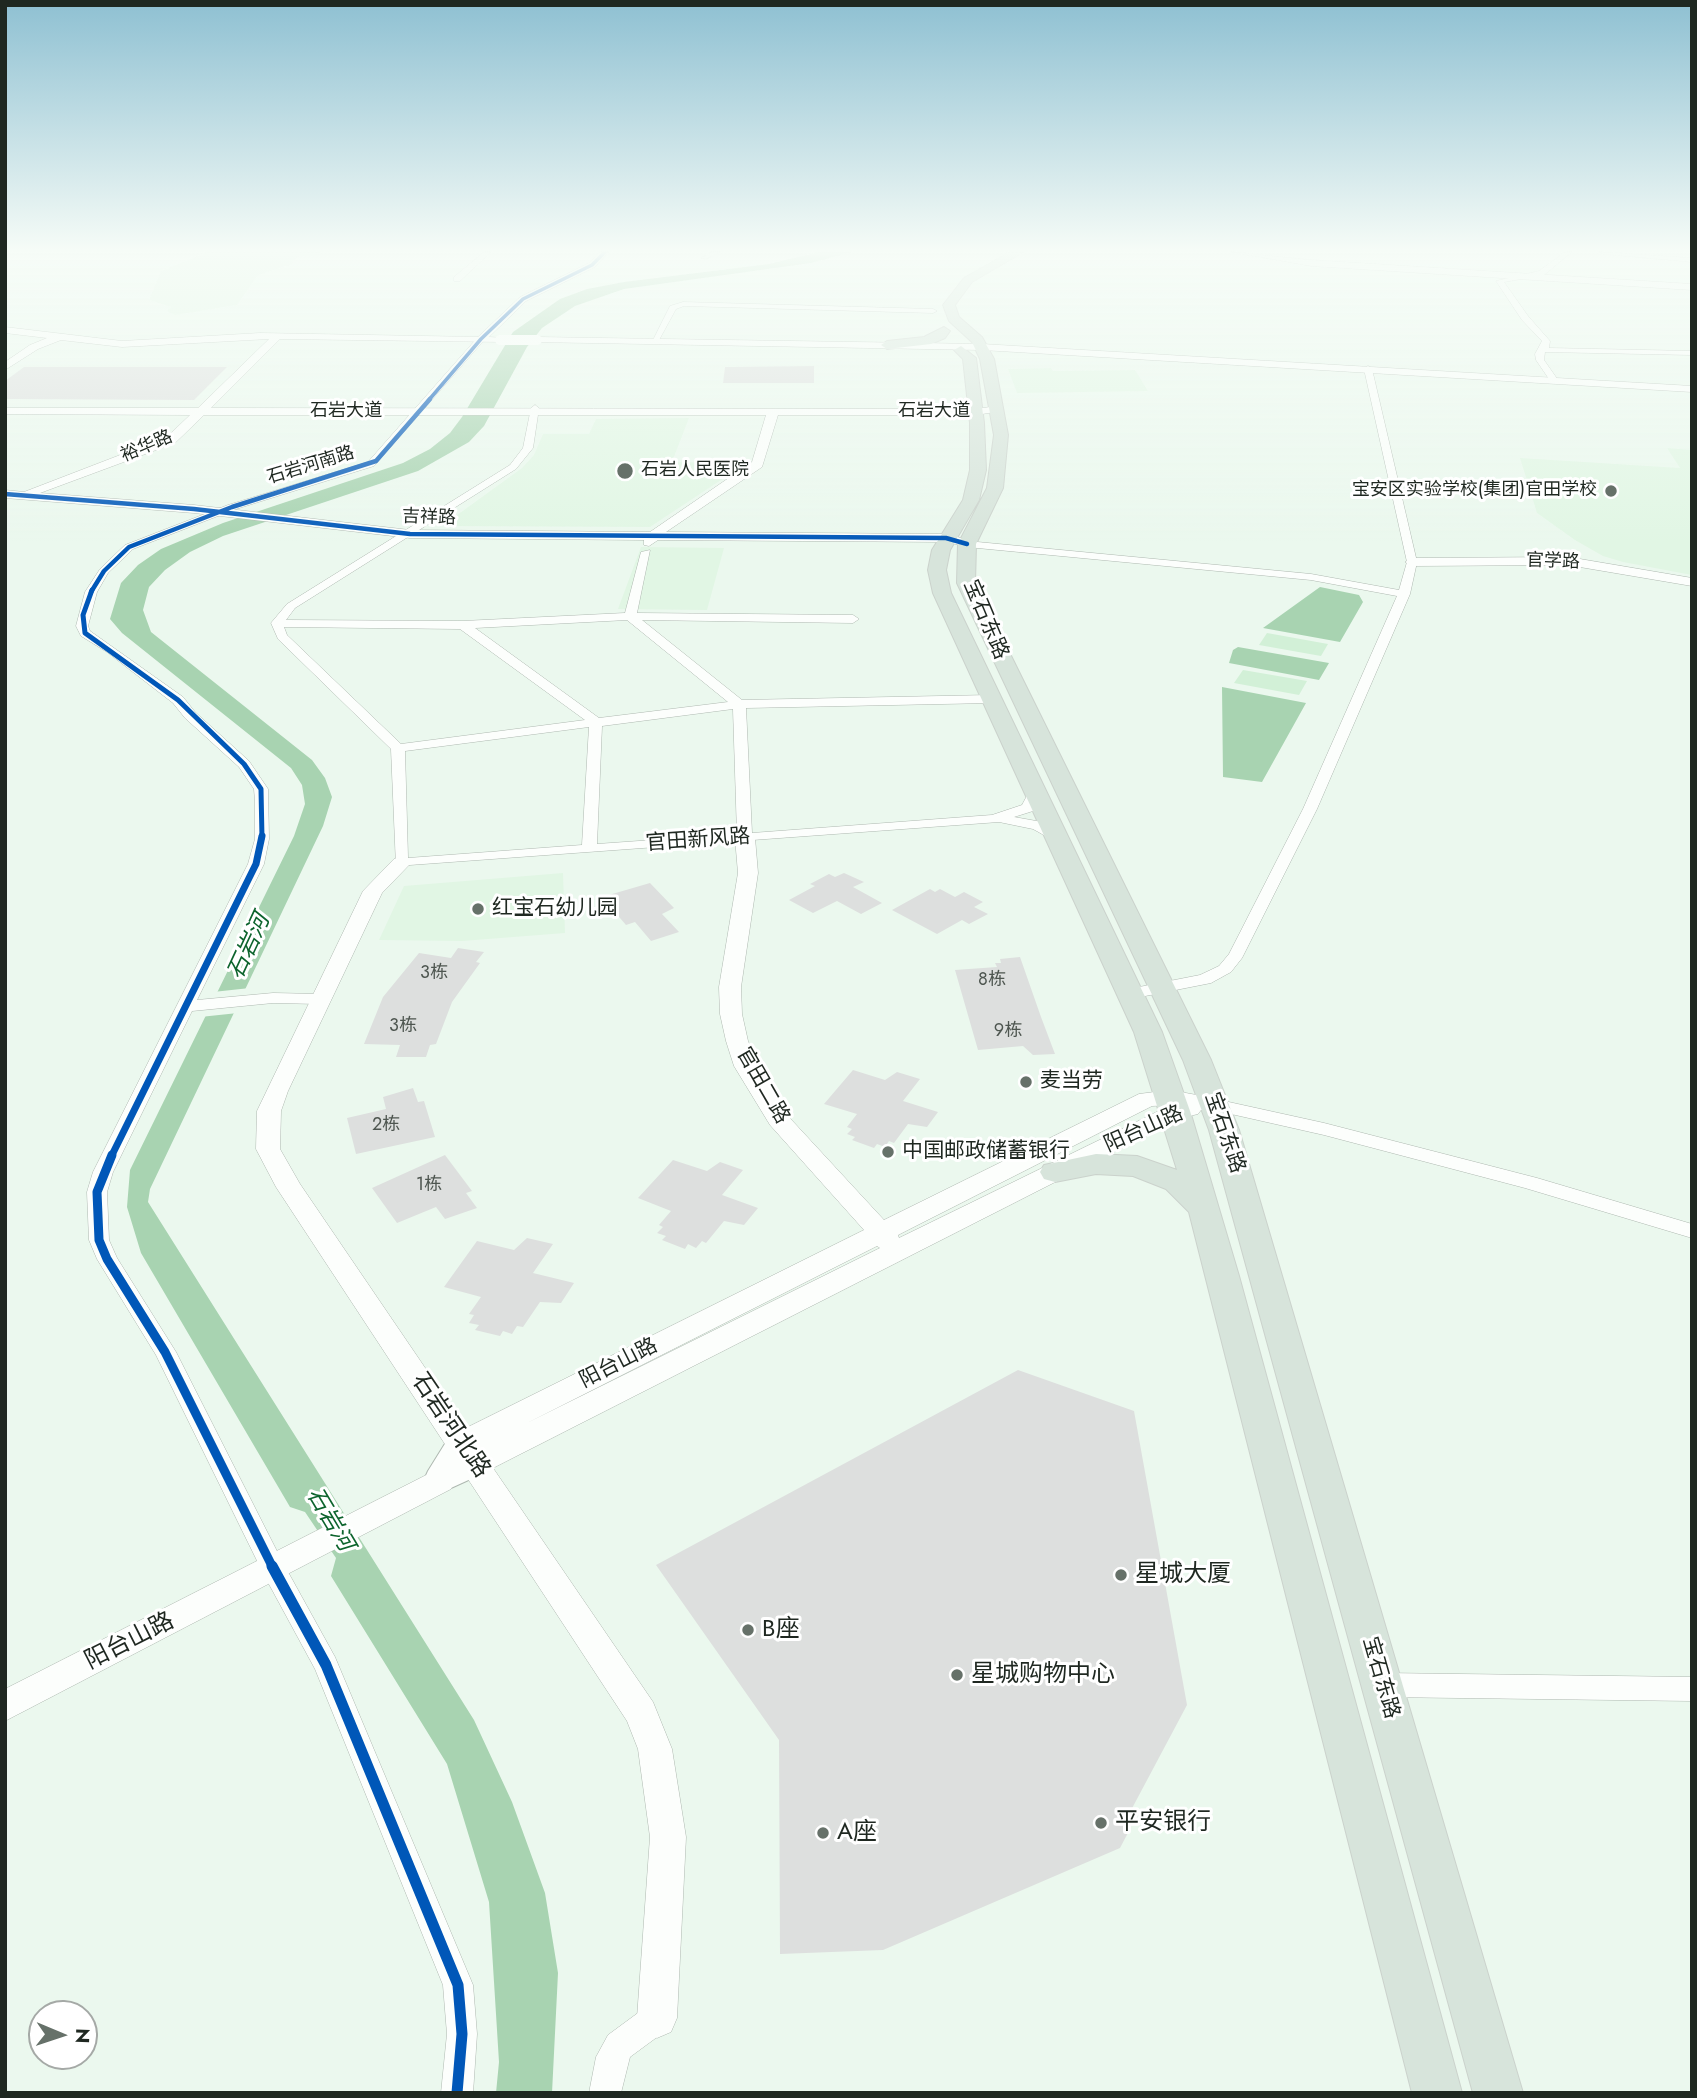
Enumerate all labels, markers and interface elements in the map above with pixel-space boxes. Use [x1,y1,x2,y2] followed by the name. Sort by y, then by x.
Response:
[310,401,382,423] street label: 石岩大道
[898,401,970,423] street label: 石岩大道
[118,427,176,467] street label: 裕华路
[265,443,357,489] street label: 石岩河南路
[641,460,749,482] place label: 石岩人民医院
[615,461,635,481] marker: 石岩人民医院
[1352,480,1597,502] place label: 宝安区实验学校(集团)官田学校
[1603,483,1619,499] marker: 宝安区实验学校(集团)官田学校
[402,506,456,530] street label: 吉祥路
[1526,550,1580,574] street label: 官学路
[957,576,1013,664] street label: 宝石东路
[645,825,751,857] street label: 官田新风路
[492,896,618,922] place label: 红宝石幼儿园
[470,901,486,917] marker: 红宝石幼儿园
[223,910,277,984] water label: 石岩河
[420,963,448,985] house number: 3栋
[978,970,1006,992] house number: 8栋
[389,1016,417,1038] house number: 3栋
[994,1021,1022,1043] house number: 9栋
[730,1043,794,1129] street label: 官田二路
[1040,1069,1103,1095] place label: 麦当劳
[1018,1074,1034,1090] marker: 麦当劳
[1198,1089,1250,1177] street label: 宝石东路
[1101,1101,1187,1159] street label: 阳台山路
[372,1115,400,1137] house number: 2栋
[902,1139,1070,1165] place label: 中国邮政储蓄银行
[880,1144,896,1160] marker: 中国邮政储蓄银行
[416,1175,442,1197] house number: 1栋
[576,1334,662,1394] street label: 阳台山路
[405,1368,495,1484] street label: 石岩河北路
[299,1483,359,1557] water label: 石岩河
[1135,1561,1231,1589] place label: 星城大厦
[1113,1567,1129,1583] marker: 星城大厦
[81,1607,179,1677] street label: 阳台山路
[762,1616,799,1644] place label: B座
[740,1622,756,1638] marker: B座
[1356,1634,1404,1722] street label: 宝石东路
[971,1661,1115,1689] place label: 星城购物中心
[949,1667,965,1683] marker: 星城购物中心
[1115,1809,1211,1837] place label: 平安银行
[1093,1815,1109,1831] marker: 平安银行
[837,1819,877,1847] place label: A座
[815,1825,831,1841] marker: A座
[28,2000,98,2070] north arrow
[69,2028,96,2044] text: N

